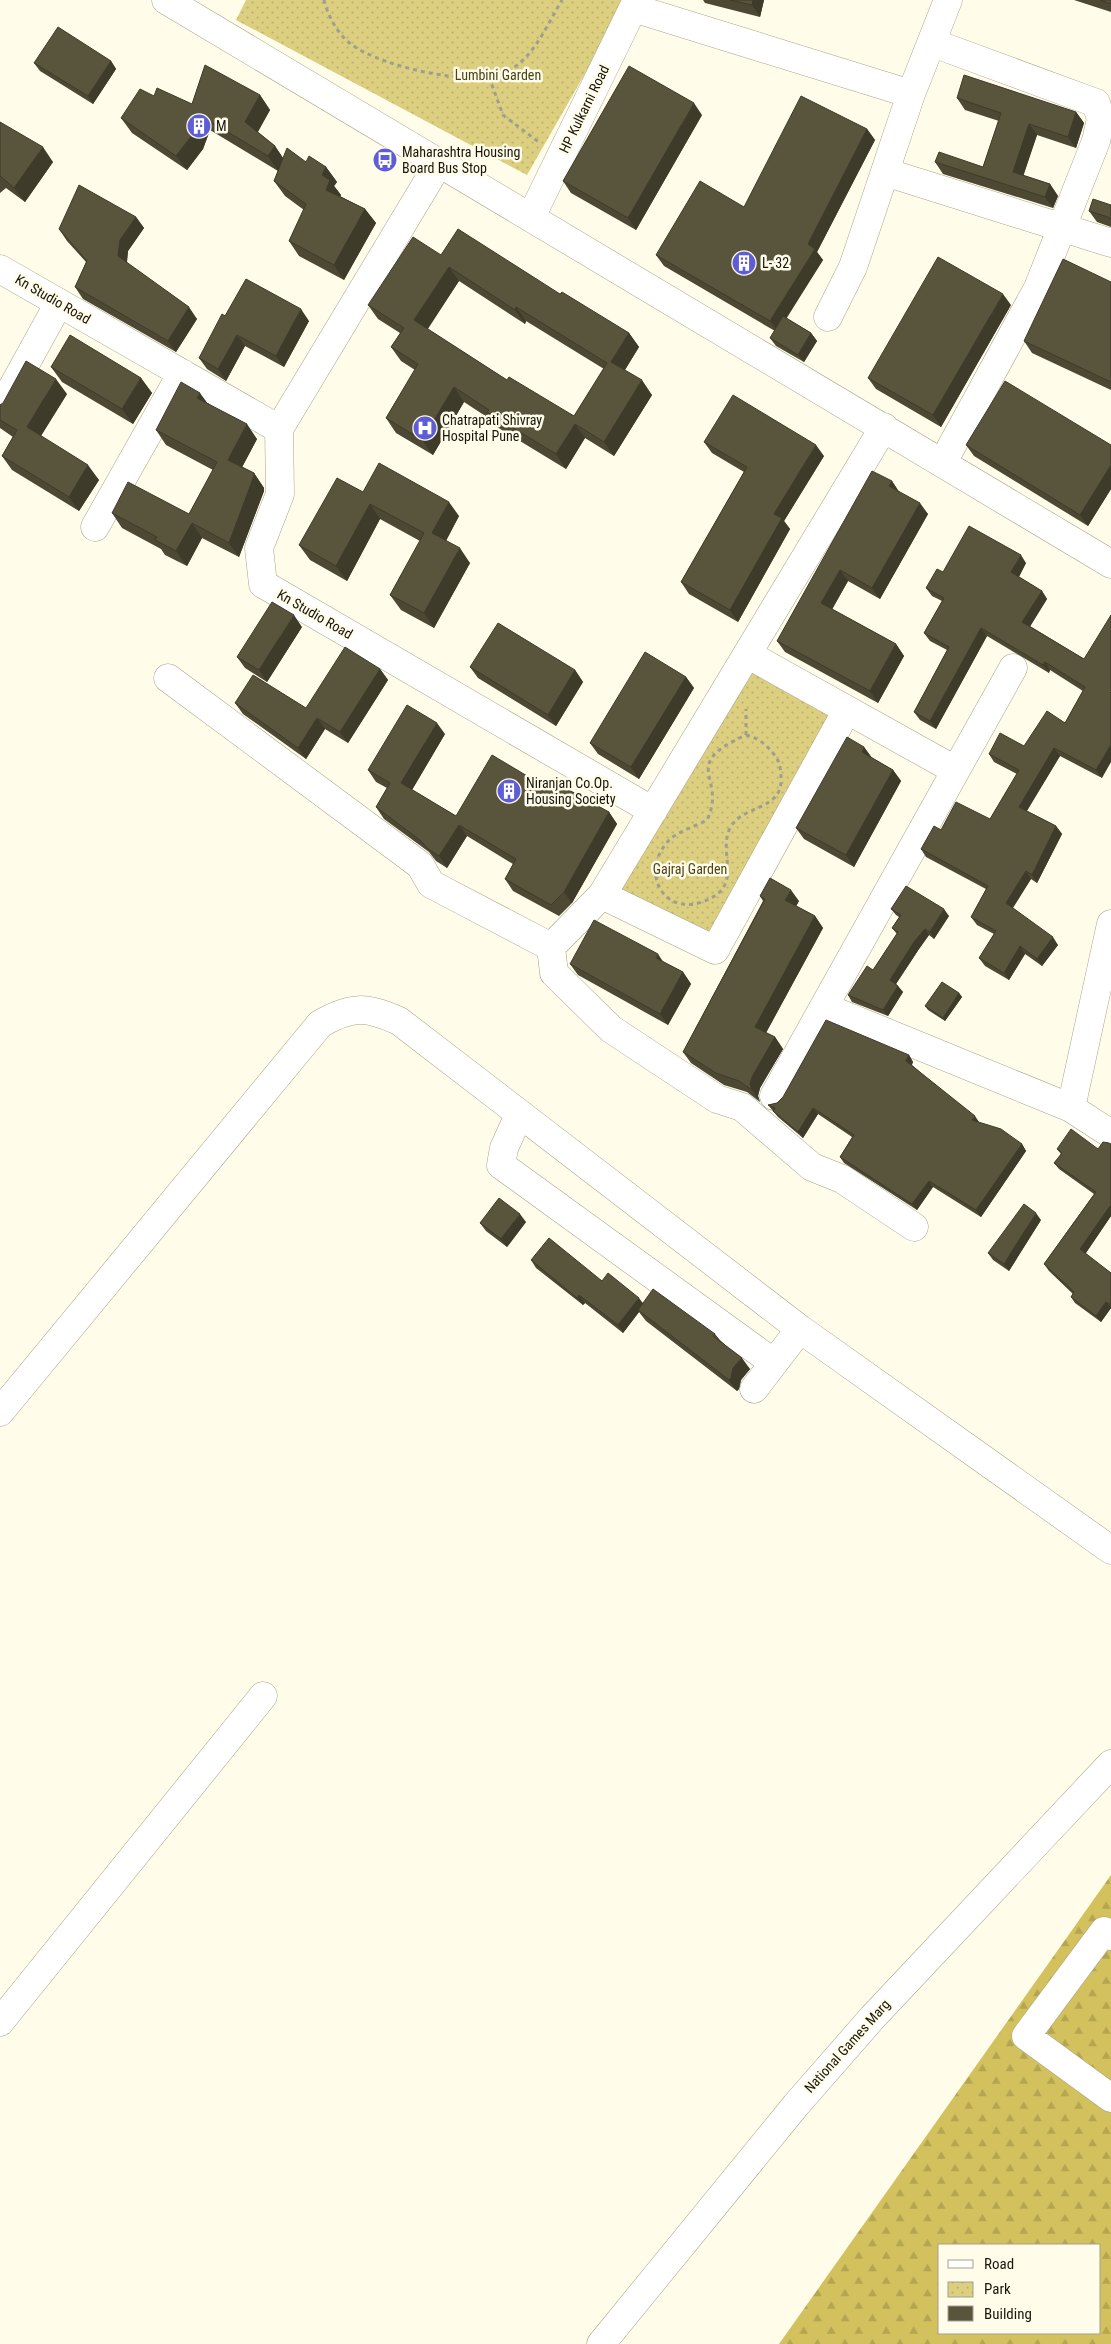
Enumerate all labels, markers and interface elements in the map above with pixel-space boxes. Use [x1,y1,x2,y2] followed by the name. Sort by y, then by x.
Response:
[556,62,612,156] street label: HP Kulkarni Road
[455,67,541,83] park label: Lumbini Garden
[186,113,212,139] building icon: M
[216,118,227,134] place label: M
[402,144,520,176] place label: Maharashtra Housing Board Bus Stop
[372,147,398,173] bus stop icon: Maharashtra Housing Board Bus Stop
[731,250,757,276] building icon: L- 32
[762,255,789,271] place label: L- 32
[13,271,93,327] street label: Kn Studio Road
[442,412,542,444] place label: Chatrapati Shivray Hospital Pune
[412,415,438,441] hospital icon: Chatrapati Shivray Hospital Pune
[275,586,355,642] street label: Kn Studio Road
[526,775,616,807] place label: Niranjan Co.Op. Housing Society
[496,778,522,804] building icon: Niranjan Co.Op. Housing Society
[653,861,727,877] park label: Gajraj Garden
[801,1996,893,2096] street label: National Games Marg
[938,2244,1101,2334] legend
[984,2255,1014,2273] text: Road
[984,2280,1011,2298] text: Park
[984,2305,1032,2323] text: Building

